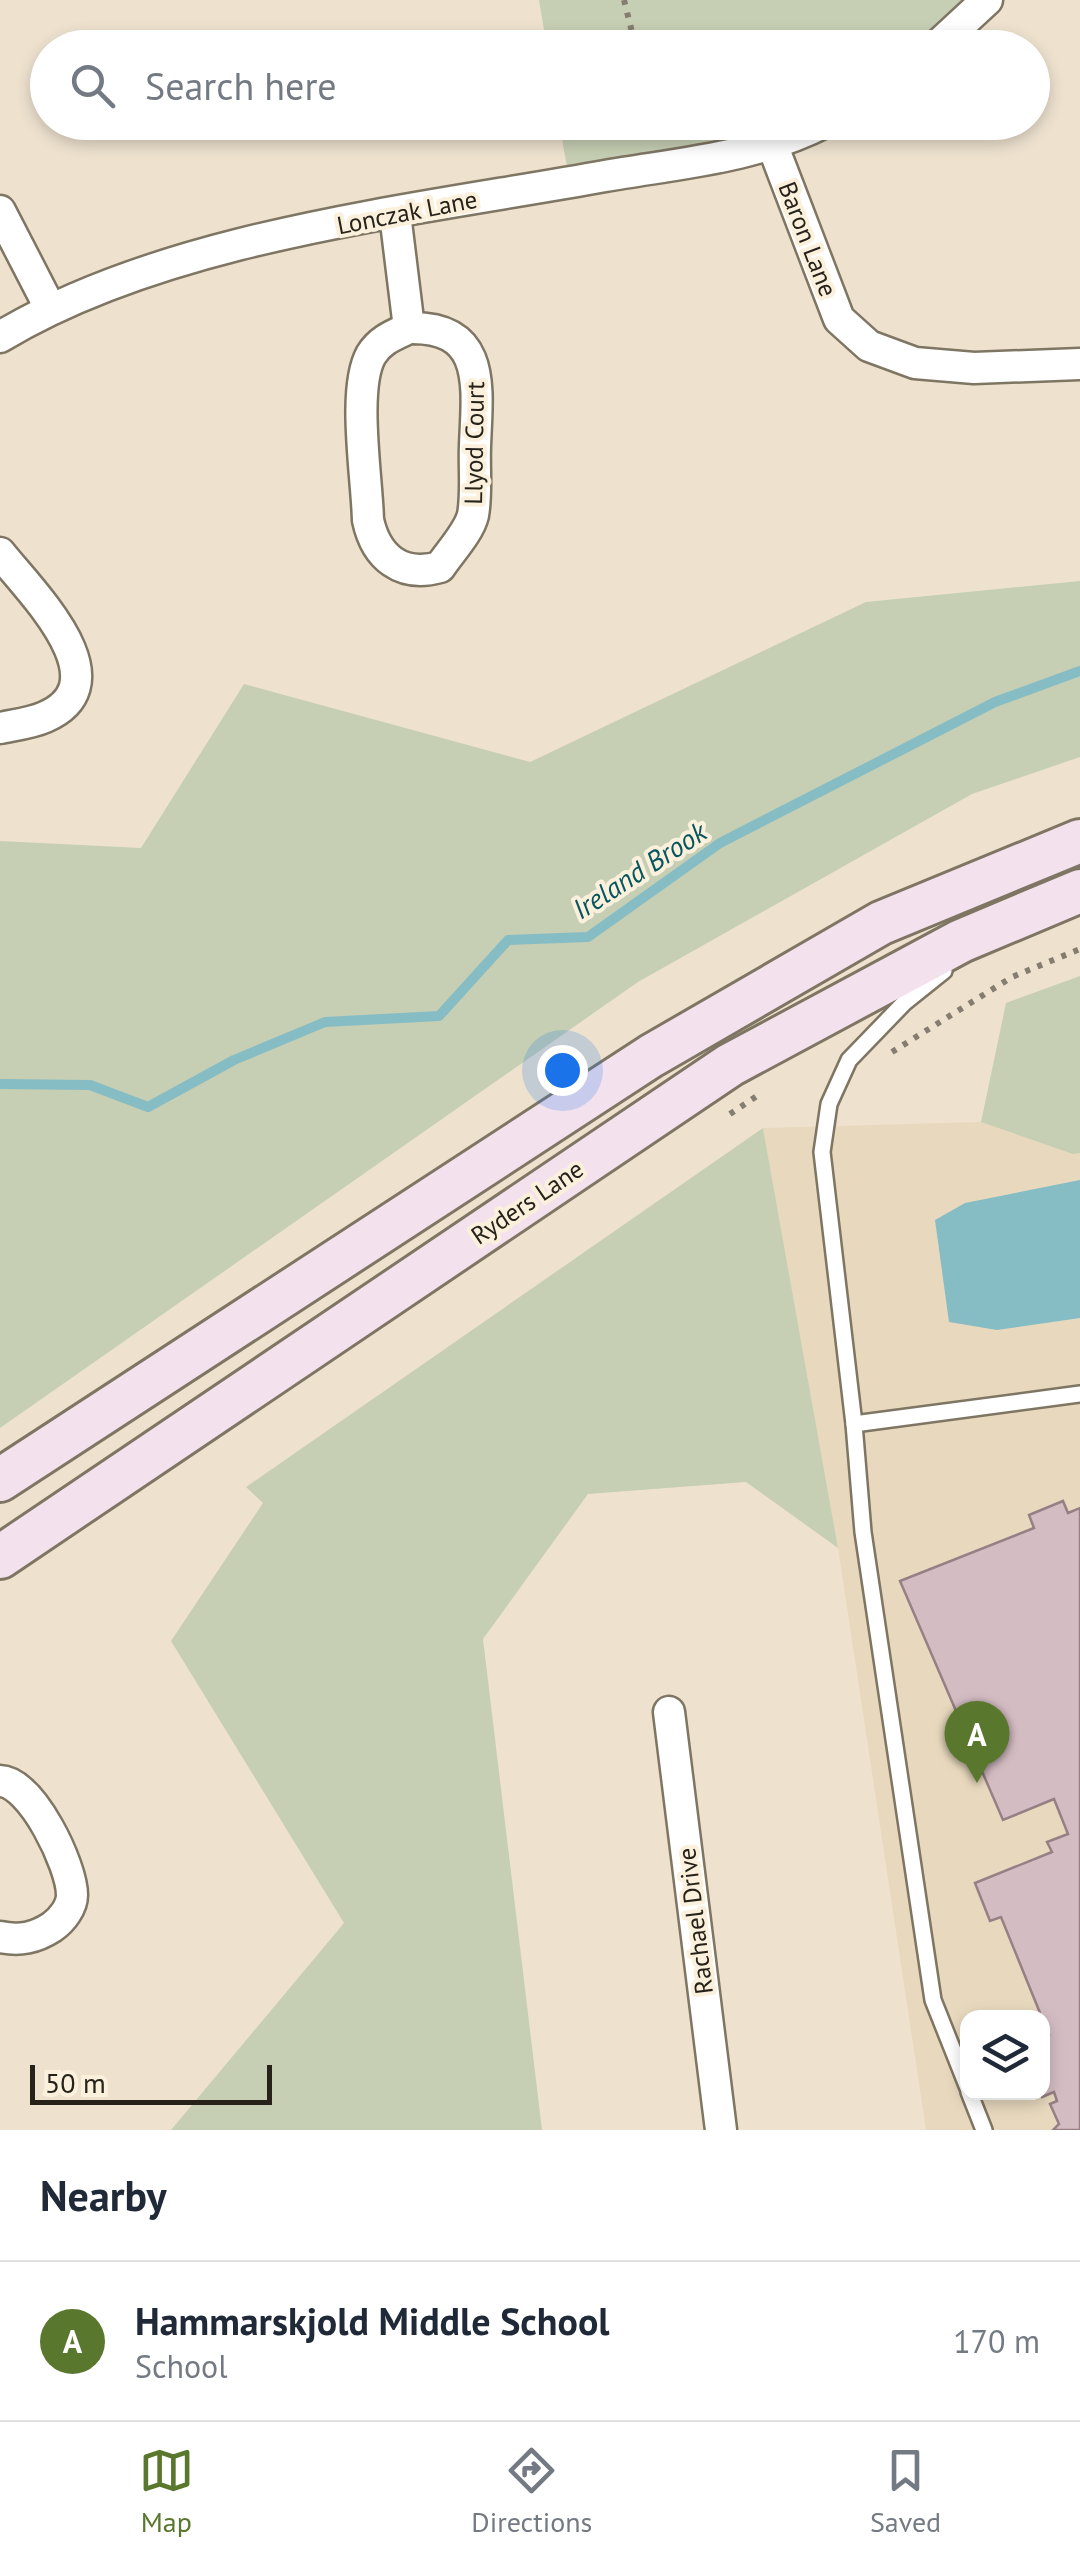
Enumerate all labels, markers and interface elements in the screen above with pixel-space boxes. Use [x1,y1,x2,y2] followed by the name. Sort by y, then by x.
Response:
[30,30,1050,140] search box
[65,58,120,113] icon: search
[145,61,337,110] text: Search here
[771,177,845,301] street label: Baron Lane
[334,183,480,241] street label: Lonczak Lane
[457,381,491,505] street label: Llyod Court
[565,812,714,927] water label: Ireland Brook
[537,1045,588,1096] your location
[465,1153,589,1251] street label: Ryders Lane
[944,1700,1010,1783] pin: A
[670,1846,720,1996] street label: Rachael Drive
[960,2010,1050,2100] map controls
[960,2010,1050,2100] button: layers
[30,2060,272,2104] scale bar
[45,2064,106,2101] text: 50 m
[40,2168,167,2223] text: Nearby
[135,2296,609,2345] text: Hammarskjold Middle School
[63,2320,82,2362] text: A
[953,2320,1040,2362] text: 170 m
[135,2345,228,2387] text: School
[139,2443,194,2540] tab: Map
[471,2443,592,2540] tab: Directions
[870,2443,941,2540] tab: Saved

